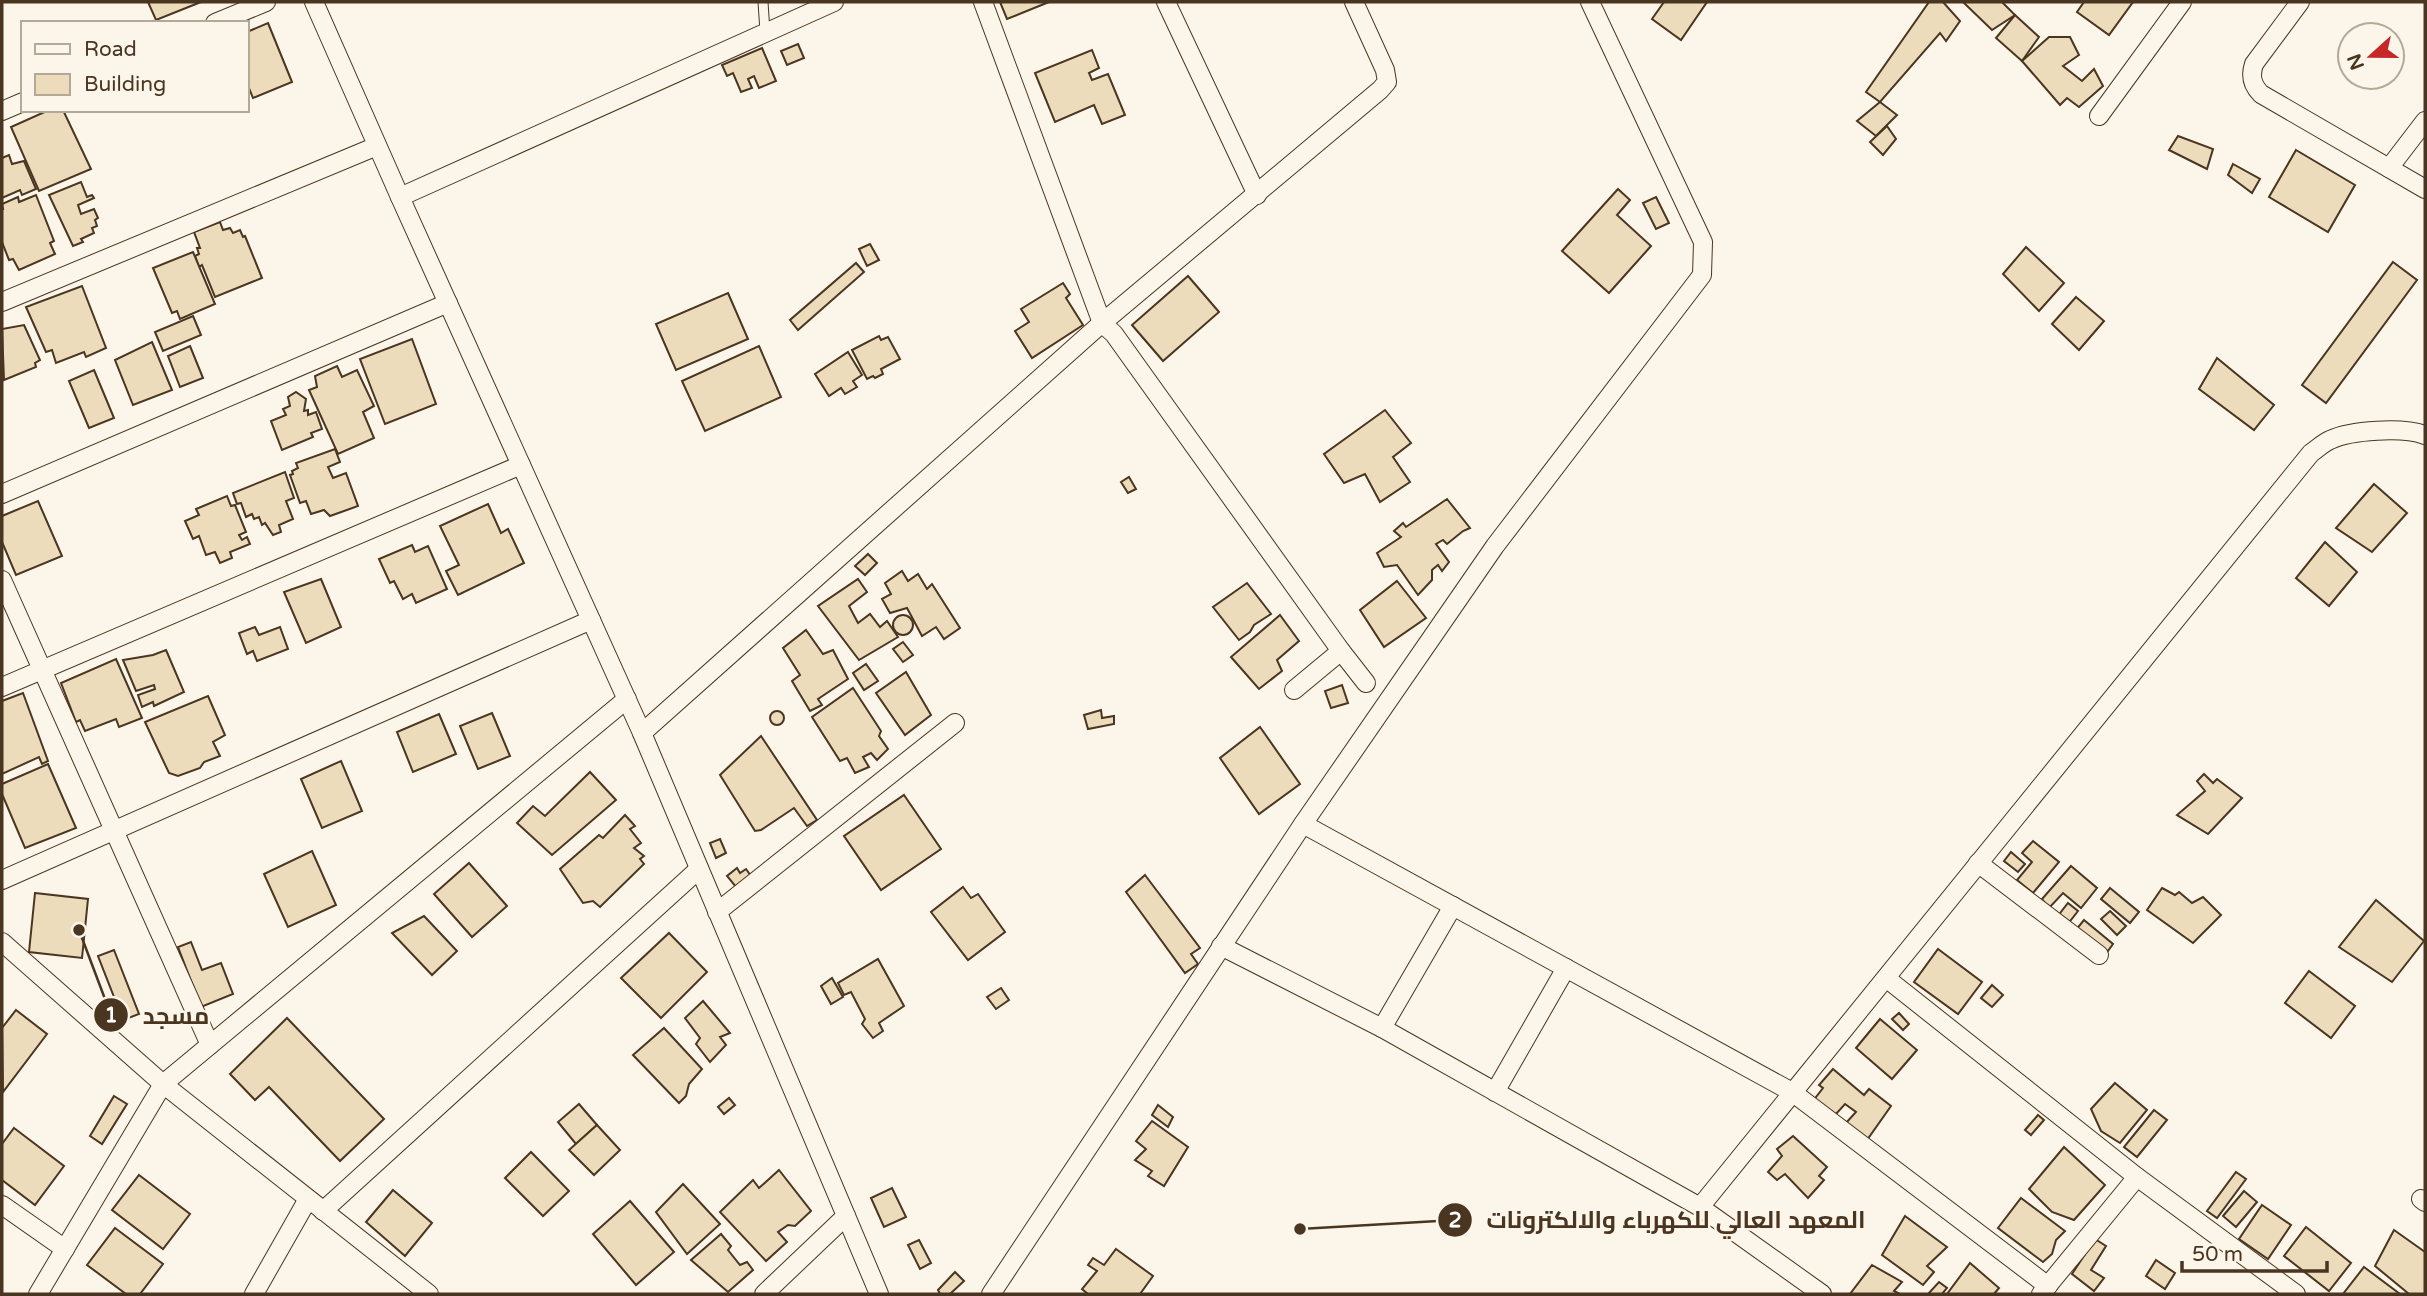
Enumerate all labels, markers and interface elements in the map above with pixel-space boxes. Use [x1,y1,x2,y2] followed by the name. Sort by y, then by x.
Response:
[21,21,248,112] legend
[2336,21,2406,91] north arrow
[84,37,137,62] text: Road
[2343,51,2369,73] text: N
[84,72,166,97] text: Building
[93,993,223,1038] callout: مسجد
[143,1002,209,1031] text: مسجد
[104,1003,118,1028] text: 1
[1438,1197,1880,1242] callout: المعهد العالي للكهرباء والالكترونات
[1486,1206,1866,1239] text: المعهد العالي للكهرباء والالكترونات
[1448,1208,1462,1233] text: 2
[2182,1230,2327,1274] scale bar
[2192,1242,2243,1267] text: 50 m

